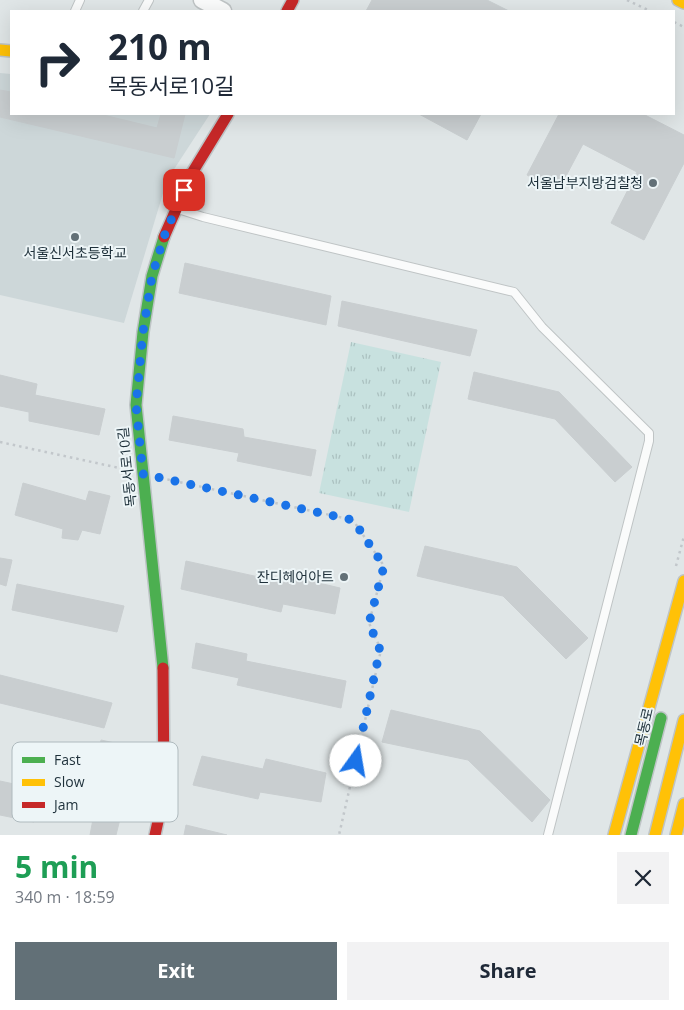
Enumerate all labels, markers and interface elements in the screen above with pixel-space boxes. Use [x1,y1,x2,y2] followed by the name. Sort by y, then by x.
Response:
[108,23,212,70] text: 210 m
[25,30,90,95] icon: right
[108,70,234,100] text: 목동서로10길
[163,169,205,211] pin
[527,173,643,192] place label: 서울남부지방검찰청
[170,176,198,204] icon: arrive
[647,177,659,189] marker: 서울남부지방검찰청
[69,231,81,243] marker: 서울신서초등학교
[23,243,127,262] place label: 서울신서초등학교
[113,426,140,508] street label: 목동서로10길
[257,567,334,586] place label: 잔디헤어아트
[338,571,350,583] marker: 잔디헤어아트
[630,706,657,748] street label: 목동로
[329,734,381,786] position arrow
[12,742,178,822] legend
[54,750,81,769] text: Fast
[54,772,85,791] text: Slow
[52,795,79,814] text: Jam
[15,846,98,887] text: 5 min
[617,852,669,904] button: close
[15,886,115,908] text: 340 m · 18:59
[15,942,337,1000] button: Exit
[347,942,669,1000] button: Share

